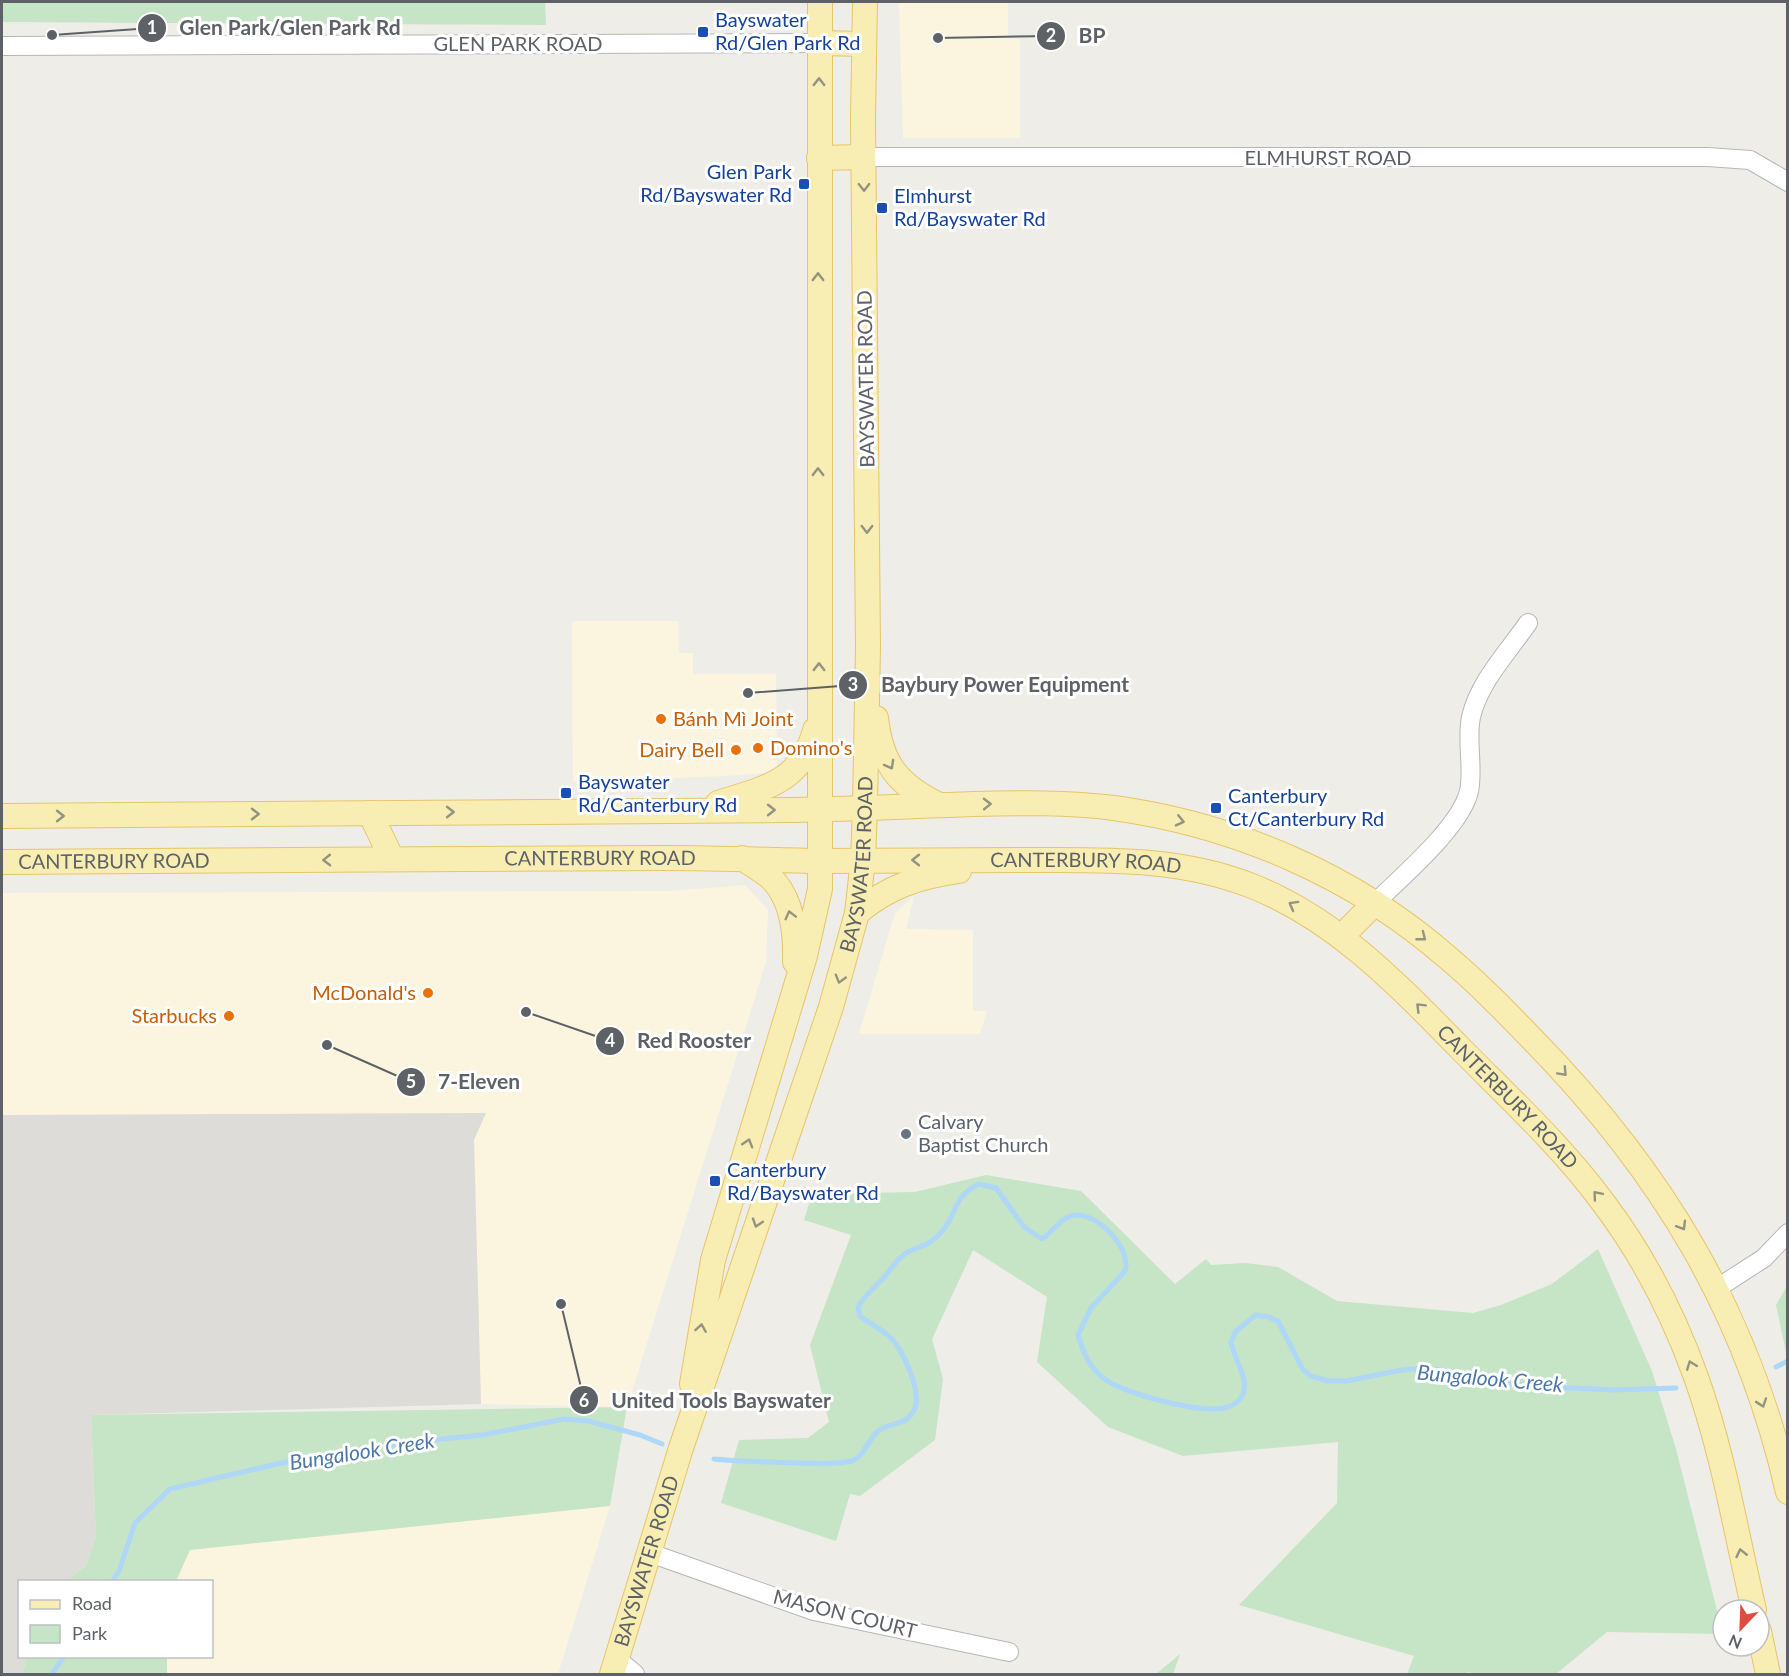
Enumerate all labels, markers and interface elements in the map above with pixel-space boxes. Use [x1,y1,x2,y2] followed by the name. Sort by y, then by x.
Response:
[715,7,861,54] place label: Bayswater Rd/Glen Park Rd
[137,8,412,47] callout: Glen Park/Glen Park Rd
[179,14,401,39] text: Glen Park/Glen Park Rd
[147,16,157,38] text: 1
[1036,16,1117,55] callout: BP
[1079,22,1105,47] text: BP
[1046,24,1056,46] text: 2
[696,25,710,39] marker: Bayswater Rd/Glen Park Rd
[433,31,603,55] street label: GLEN PARK ROAD
[813,78,825,87] one-way arrow
[1245,145,1411,169] street label: ELMHURST ROAD
[640,159,793,206] place label: Glen Park Rd/Bayswater Rd
[797,177,811,191] marker: Glen Park Rd/Bayswater Rd
[858,182,870,191] one-way arrow
[894,183,1046,230] place label: Elmhurst Rd/Bayswater Rd
[875,201,889,215] marker: Elmhurst Rd/Bayswater Rd
[812,273,824,282] one-way arrow
[851,290,879,468] street label: BAYSWATER ROAD
[812,468,825,477] one-way arrow
[861,524,873,533] one-way arrow
[813,663,825,672] one-way arrow
[838,666,1141,705] callout: Baybury Power Equipment
[881,671,1129,696] text: Baybury Power Equipment
[848,673,858,695] text: 3
[673,706,793,730] place label: Bánh Mì Joint
[654,712,668,726] marker: Bánh Mì Joint
[770,735,852,759] place label: Domino's
[639,737,724,761] place label: Dairy Bell
[751,741,765,755] marker: Domino's
[729,743,743,757] marker: Dairy Bell
[883,759,894,769] one-way arrow
[578,769,737,816] place label: Bayswater Rd/Canterbury Rd
[834,776,877,955] street label: BAYSWATER ROAD
[1228,783,1384,830] place label: Canterbury Ct/Canterbury Rd
[559,786,573,800] marker: Bayswater Rd/Canterbury Rd
[982,798,991,810] one-way arrow
[1209,801,1223,815] marker: Canterbury Ct/Canterbury Rd
[766,804,775,816] one-way arrow
[445,806,454,819] one-way arrow
[250,808,259,820] one-way arrow
[55,809,64,822] one-way arrow
[1175,814,1185,827] one-way arrow
[504,845,696,869] street label: CANTERBURY ROAD
[990,847,1183,878] street label: CANTERBURY ROAD
[18,848,210,873] street label: CANTERBURY ROAD
[322,854,331,866] one-way arrow
[912,854,921,866] one-way arrow
[1289,901,1299,912] one-way arrow
[785,911,798,921] one-way arrow
[1415,930,1426,941] one-way arrow
[835,973,847,984] one-way arrow
[312,980,416,1004] place label: McDonald's
[421,986,435,1000] marker: McDonald's
[131,1003,217,1027] place label: Starbucks
[1416,1004,1427,1014] one-way arrow
[222,1009,236,1023] marker: Starbucks
[1433,1019,1584,1173] street label: CANTERBURY ROAD
[595,1021,763,1060] callout: Red Rooster
[637,1027,751,1052] text: Red Rooster
[605,1029,615,1051] text: 4
[396,1062,532,1101] callout: 7-Eleven
[1556,1065,1567,1076] one-way arrow
[438,1068,520,1093] text: 7-Eleven
[406,1070,416,1092] text: 5
[918,1109,1048,1156] place label: Calvary Baptist Church
[899,1127,913,1141] marker: Calvary Baptist Church
[741,1138,753,1149] one-way arrow
[727,1157,879,1204] place label: Canterbury Rd/Bayswater Rd
[708,1174,722,1188] marker: Canterbury Rd/Bayswater Rd
[1593,1191,1604,1202] one-way arrow
[752,1217,765,1228] one-way arrow
[1674,1220,1686,1230] one-way arrow
[694,1324,706,1333] one-way arrow
[1416,1359,1565,1396] water label: Bungalook Creek
[1686,1360,1699,1370] one-way arrow
[569,1381,843,1420] callout: United Tools Bayswater
[611,1387,831,1412] text: United Tools Bayswater
[579,1389,589,1411] text: 6
[1754,1397,1767,1408] one-way arrow
[287,1427,437,1474] water label: Bungalook Creek
[608,1472,683,1649] street label: BAYSWATER ROAD
[1735,1548,1748,1558] one-way arrow
[18,1580,213,1658] legend
[771,1584,920,1643] street label: MASON COURT
[72,1592,112,1614] text: Road
[1711,1598,1771,1658] north arrow
[72,1622,108,1644] text: Park
[1726,1631,1744,1653] text: N

